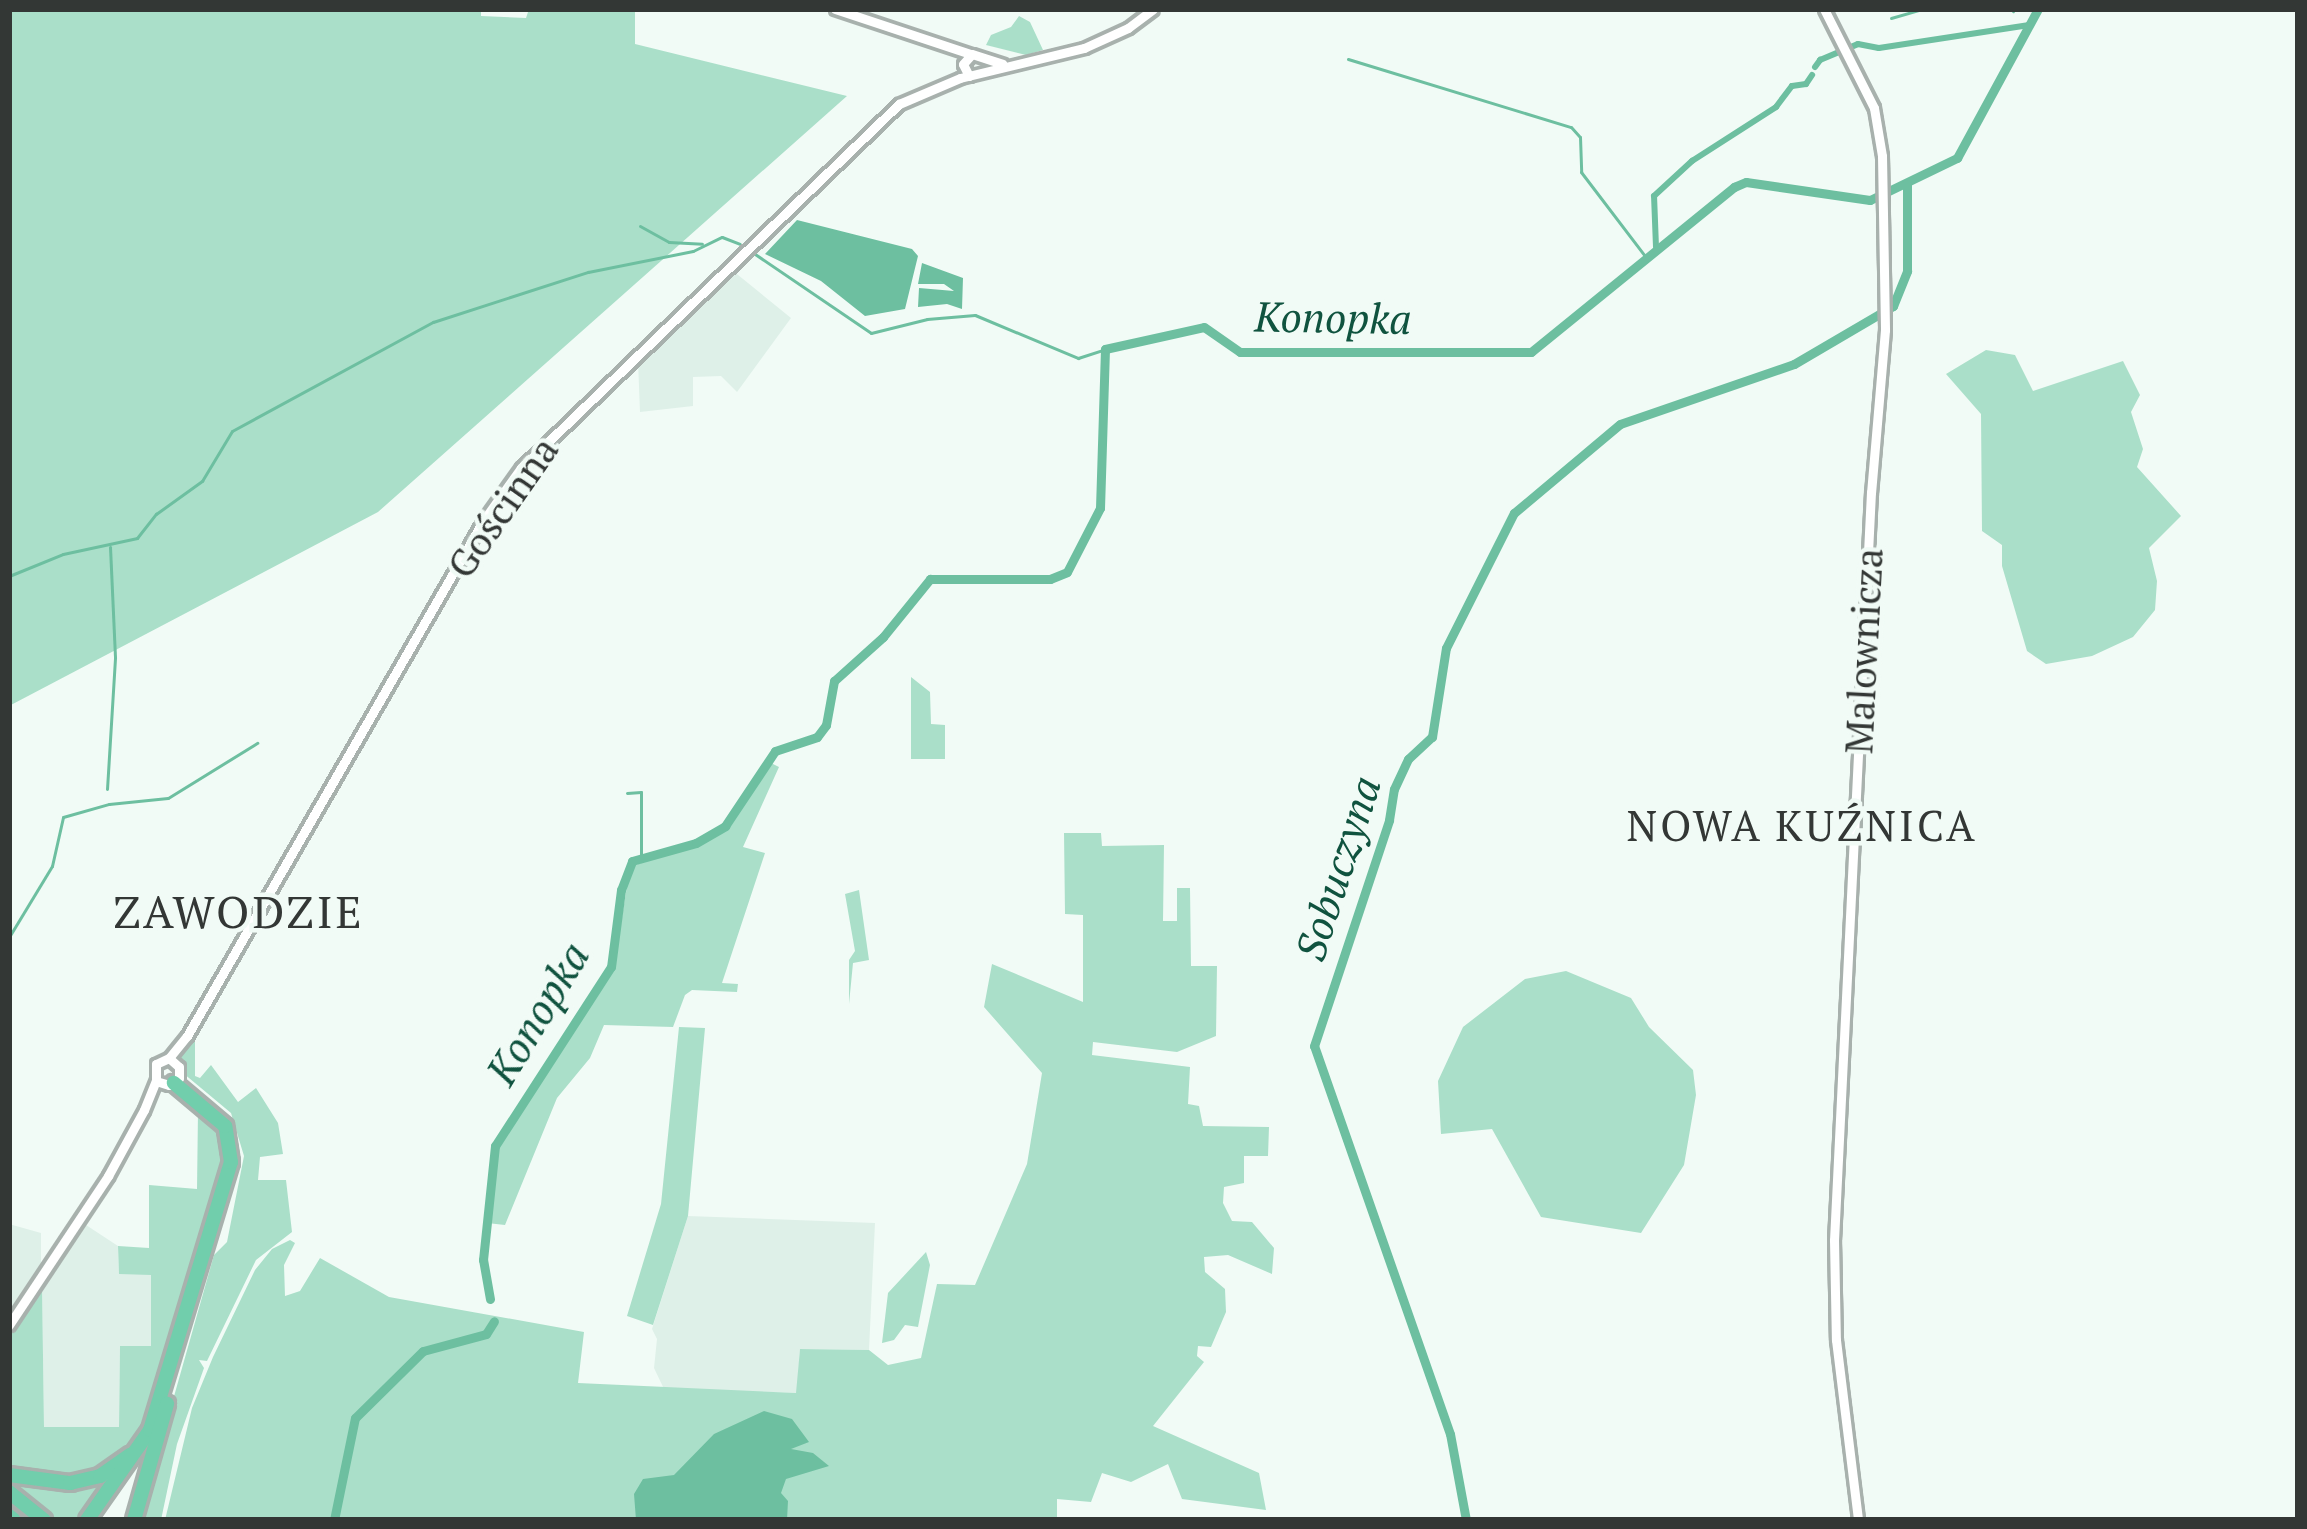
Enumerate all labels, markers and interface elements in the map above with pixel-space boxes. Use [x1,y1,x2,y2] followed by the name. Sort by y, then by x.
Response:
[1254,290,1412,344] water label: Konopka
[437,428,567,586] street label: Gościnna
[1834,547,1892,755] street label: Malownicza
[1284,770,1390,966] water label: Sobuczyna
[1626,800,1978,850] district label: NOWA KUŹNICA
[113,885,365,939] district label: ZAWODZIE
[475,933,599,1093] water label: Konopka

